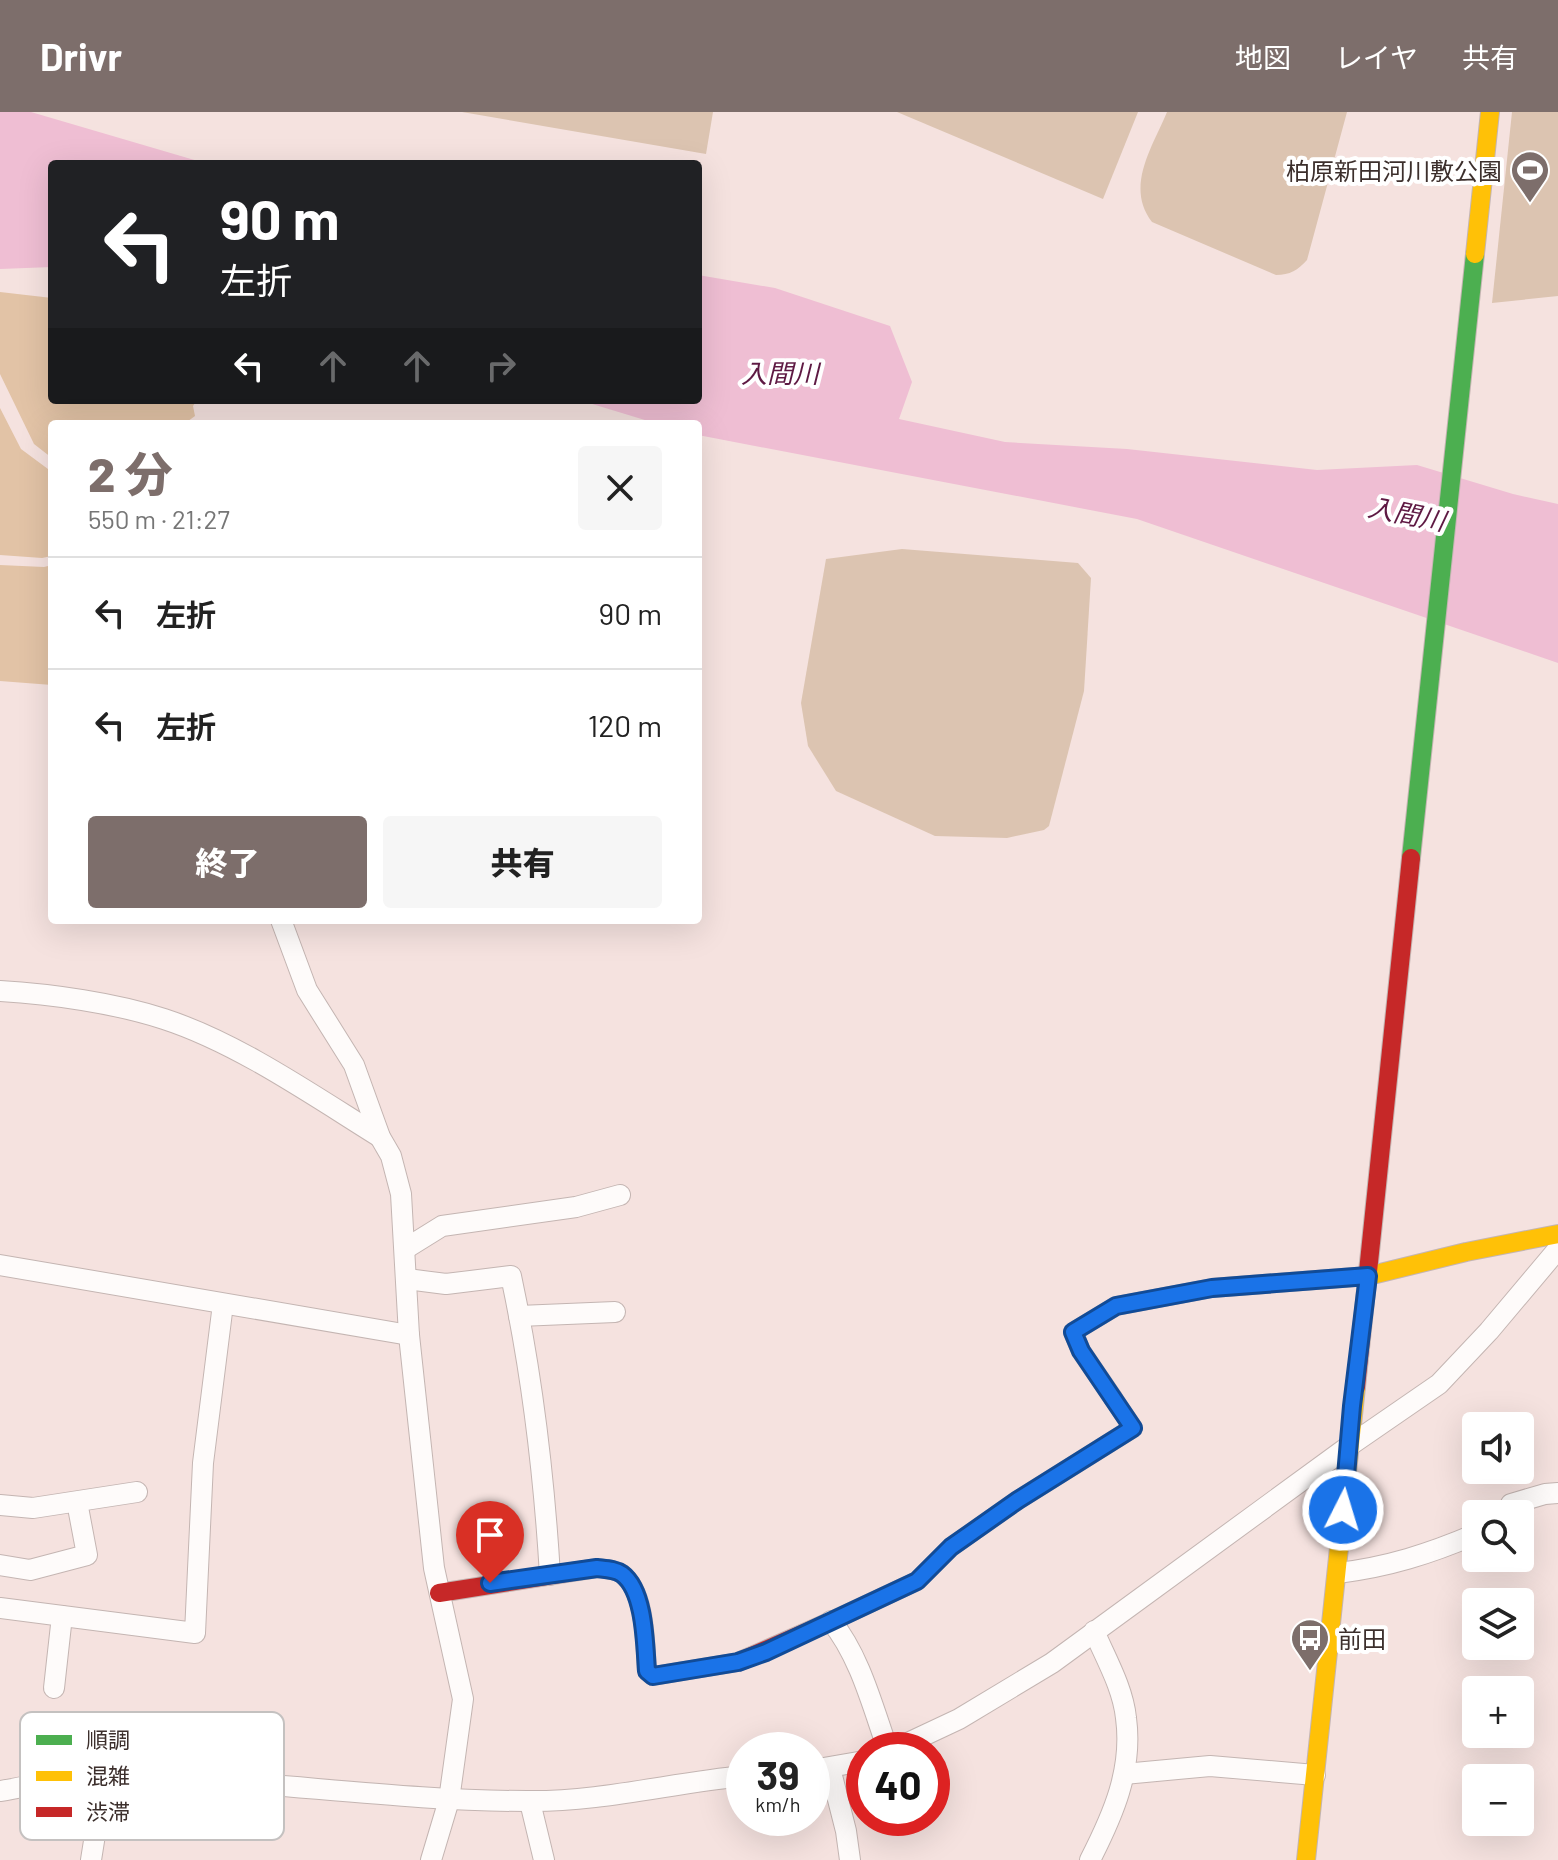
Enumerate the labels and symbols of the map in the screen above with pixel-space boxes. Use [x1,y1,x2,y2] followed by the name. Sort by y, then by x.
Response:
[1509,149,1551,204] sports icon: 柏原新田河川敷公園
[1286,156,1502,185] place label: 柏原新田河川敷公園
[741,357,822,388] water label: 入間川
[1366,490,1451,536] water label: 入間川
[1301,1468,1385,1552] position arrow
[456,1501,524,1583] pin
[1289,1617,1331,1672] bus stop icon: 前田
[1338,1624,1386,1653] place label: 前田
[20,1712,284,1840] legend
[86,1726,130,1752] text: 順調
[846,1732,950,1836] speed limit sign: 40
[86,1762,130,1788] text: 混雑
[86,1798,130,1824] text: 渋滞

